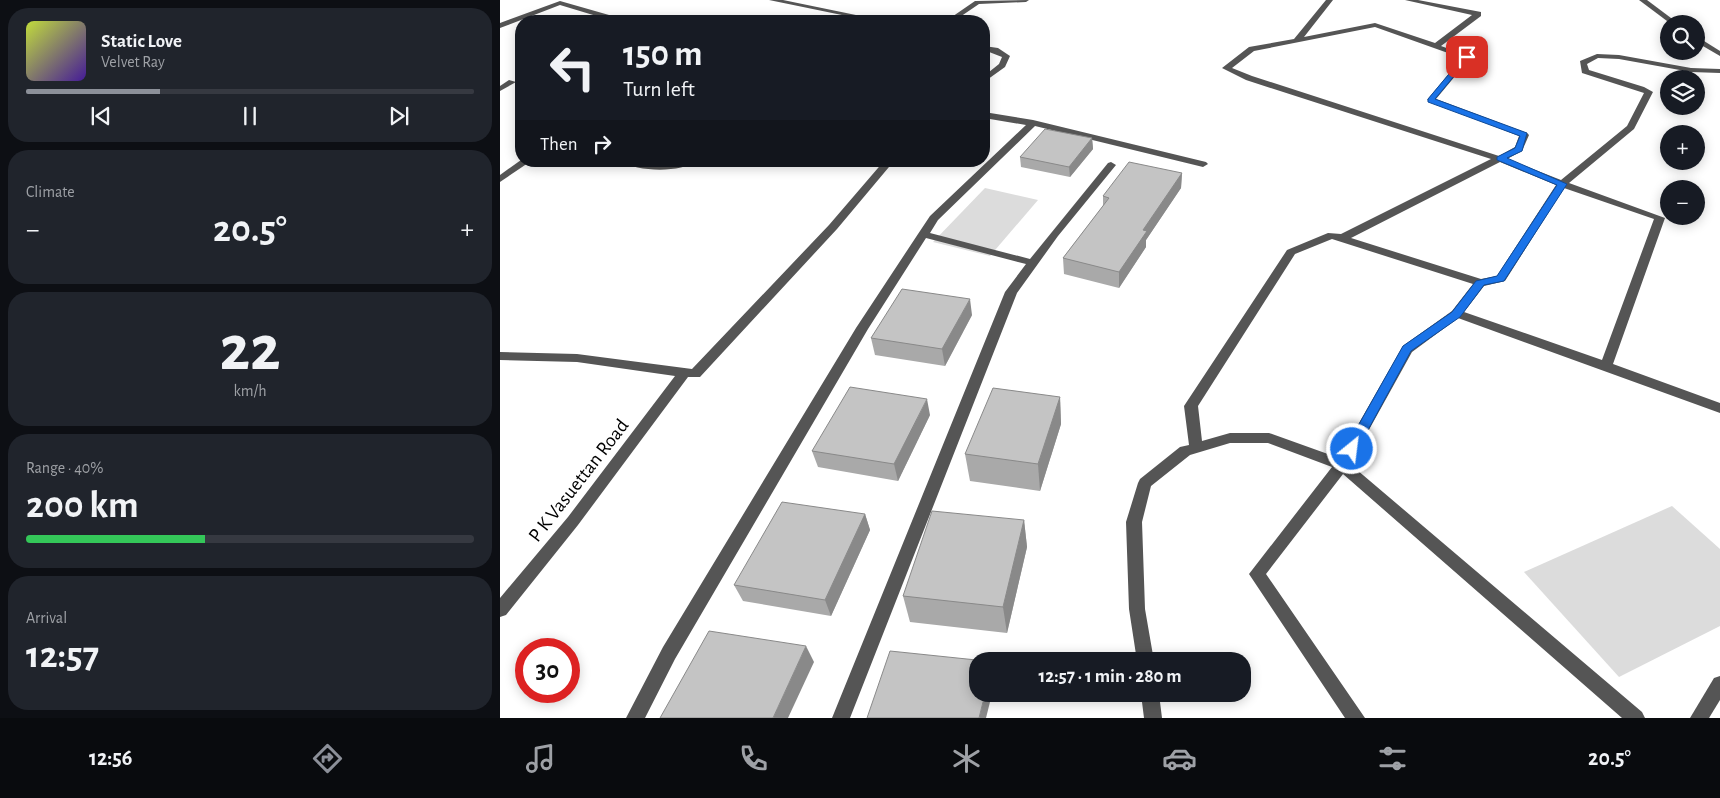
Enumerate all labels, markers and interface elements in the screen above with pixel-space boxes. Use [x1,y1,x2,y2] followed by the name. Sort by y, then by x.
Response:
[1660,15,1705,225] map controls
[1660,15,1705,60] button: search
[101,32,182,51] text: Static Love
[540,35,605,100] icon: left
[1446,36,1488,78] pin
[623,37,703,72] text: 150 m
[1453,43,1481,71] icon: arrive
[101,54,165,70] text: Velvet Ray
[1660,70,1705,115] button: layers
[623,78,695,100] text: Turn left
[87,102,115,130] icon: previous
[236,102,264,130] icon: pause
[385,102,413,130] icon: next
[1660,125,1705,170] button: +
[588,130,616,158] icon: right
[540,135,578,154] text: Then
[1660,180,1705,225] button: −
[26,184,75,200] text: Climate
[213,211,287,249] text: 20.5°
[26,216,39,244] text: −
[461,216,474,244] text: +
[219,317,281,382] text: 22
[233,383,267,399] text: km/h
[525,416,633,546] street label: P K Vasuettan Road
[1325,422,1377,474] position arrow
[26,460,104,476] text: Range · 40%
[26,487,139,525] text: 200 km
[26,610,67,626] text: Arrival
[26,637,99,675] text: 12:57
[515,638,580,703] speed limit sign: 30
[1038,667,1182,686] text: 12:57 · 1 min · 280 m
[310,741,345,776] icon: directions
[523,741,558,776] icon: music
[736,741,771,776] icon: phone
[949,741,984,776] icon: climate
[1162,741,1197,776] icon: car
[1375,741,1410,776] icon: filters
[89,747,132,769] text: 12:56
[1588,747,1631,769] text: 20.5°

